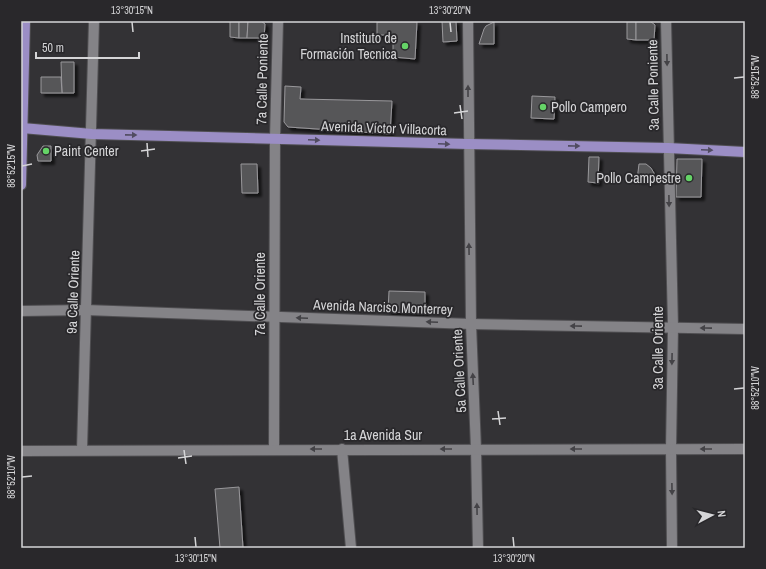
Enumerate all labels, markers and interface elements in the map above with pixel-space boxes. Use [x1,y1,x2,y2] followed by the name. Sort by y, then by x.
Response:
[111,4,153,17] text: 13°30'15"N
[429,4,471,17] text: 13°30'20"N
[300,29,398,63] place label: Instituto de Formación Tecnica
[252,33,272,125] street label: 7a Calle Poniente
[36,34,139,60] scale bar
[643,39,663,131] street label: 3a Calle Poniente
[42,40,64,56] text: 50 m
[400,41,410,51] marker: Instituto de Formación Tecnica
[663,54,670,66] one-way arrow
[749,55,762,99] text: 88°52'15"W
[465,84,471,97] one-way arrow
[551,98,627,116] place label: Pollo Campero
[538,102,548,112] marker: Pollo Campero
[320,117,448,139] street label: Avenida Víctor Villacorta
[125,132,138,138] one-way arrow
[308,136,320,143] one-way arrow
[438,140,450,147] one-way arrow
[54,142,119,160] place label: Paint Center
[568,143,581,149] one-way arrow
[5,144,18,188] text: 88°52'15"W
[41,146,51,156] marker: Paint Center
[701,147,714,153] one-way arrow
[596,169,681,187] place label: Pollo Campestre
[684,173,694,183] marker: Pollo Campestre
[666,195,673,207] one-way arrow
[466,243,473,255] one-way arrow
[63,250,83,334] street label: 9a Calle Oriente
[251,252,269,336] street label: 7a Calle Oriente
[312,296,453,318] street label: Avenida Narciso Monterrey
[649,306,667,390] street label: 3a Calle Oriente
[296,315,308,322] one-way arrow
[426,319,438,326] one-way arrow
[570,322,582,329] one-way arrow
[699,325,712,331] one-way arrow
[448,329,470,413] street label: 5a Calle Oriente
[669,353,675,366] one-way arrow
[749,366,762,410] text: 88°52'10"W
[470,373,477,385] one-way arrow
[344,426,422,444] street label: 1a Avenida Sur
[309,446,322,452] one-way arrow
[439,446,452,452] one-way arrow
[569,446,582,452] one-way arrow
[699,446,712,452] one-way arrow
[5,455,18,499] text: 88°52'10"W
[668,483,675,495] one-way arrow
[692,495,732,535] north arrow
[474,502,480,515] one-way arrow
[715,510,729,518] text: N
[175,552,217,565] text: 13°30'15"N
[493,552,535,565] text: 13°30'20"N

